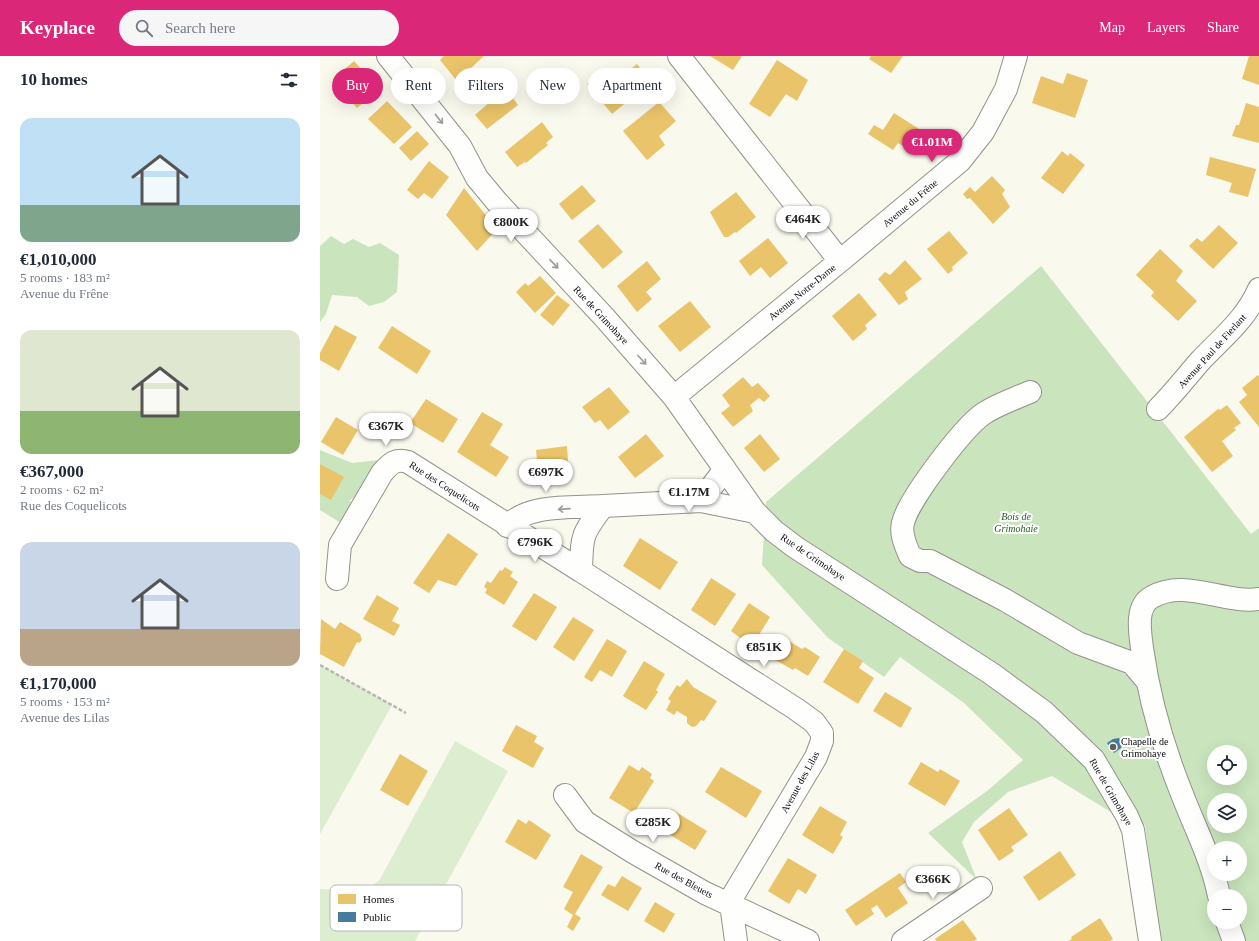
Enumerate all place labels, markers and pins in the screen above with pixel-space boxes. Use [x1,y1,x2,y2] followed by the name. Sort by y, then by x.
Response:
[899,129,965,163] pin: €1.01M
[775,206,831,240] pin: €464K
[483,209,539,243] pin: €800K
[358,413,414,447] pin: €367K
[518,459,574,493] pin: €697K
[656,479,722,513] pin: €1.17M
[507,529,563,563] pin: €796K
[736,634,792,668] pin: €851K
[1121,736,1169,759] place label: Chapelle de Grimohaye
[1108,742,1118,752] marker: Chapelle de Grimohaye
[625,809,681,843] pin: €285K
[905,866,961,900] pin: €366K

